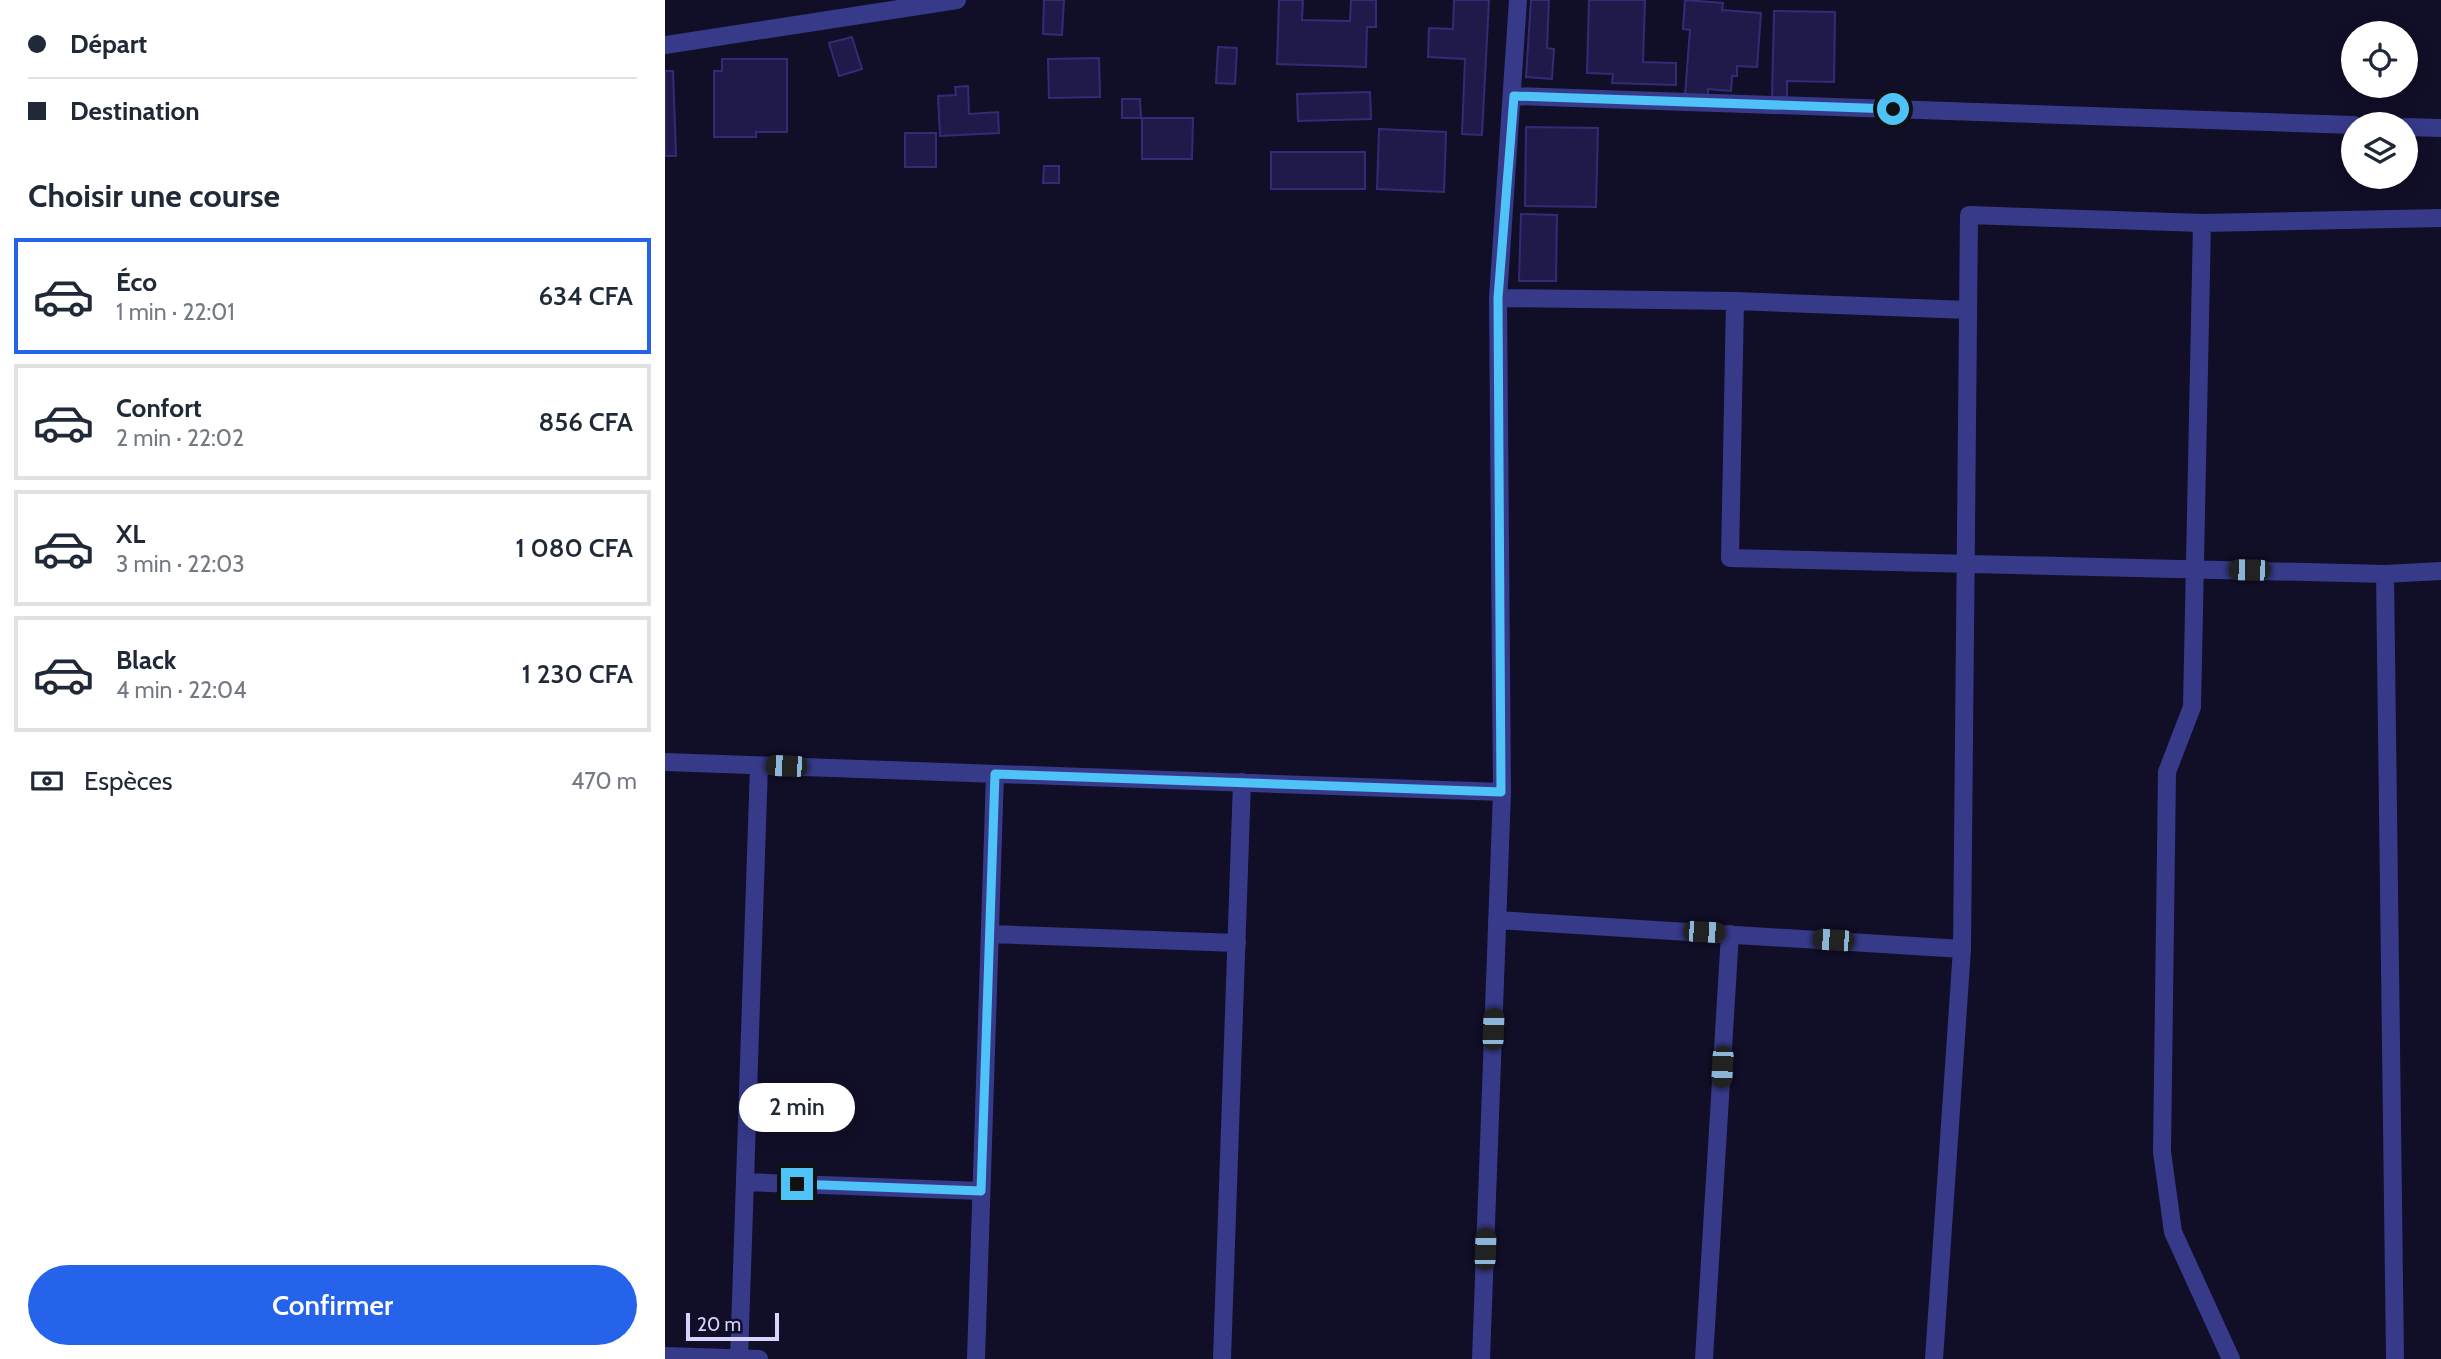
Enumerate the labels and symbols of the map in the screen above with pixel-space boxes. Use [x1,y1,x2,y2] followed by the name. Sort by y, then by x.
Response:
[1877,93,1909,125] route start
[2228,559,2271,581] car
[765,755,808,777] car
[1683,920,1726,944] car
[1812,928,1855,952] car
[1482,1008,1505,1050] car
[1711,1045,1734,1089] car
[739,1082,855,1132] callout: 2 min
[781,1168,813,1200] route end
[1474,1228,1497,1270] car
[686,1310,779,1342] scale bar

